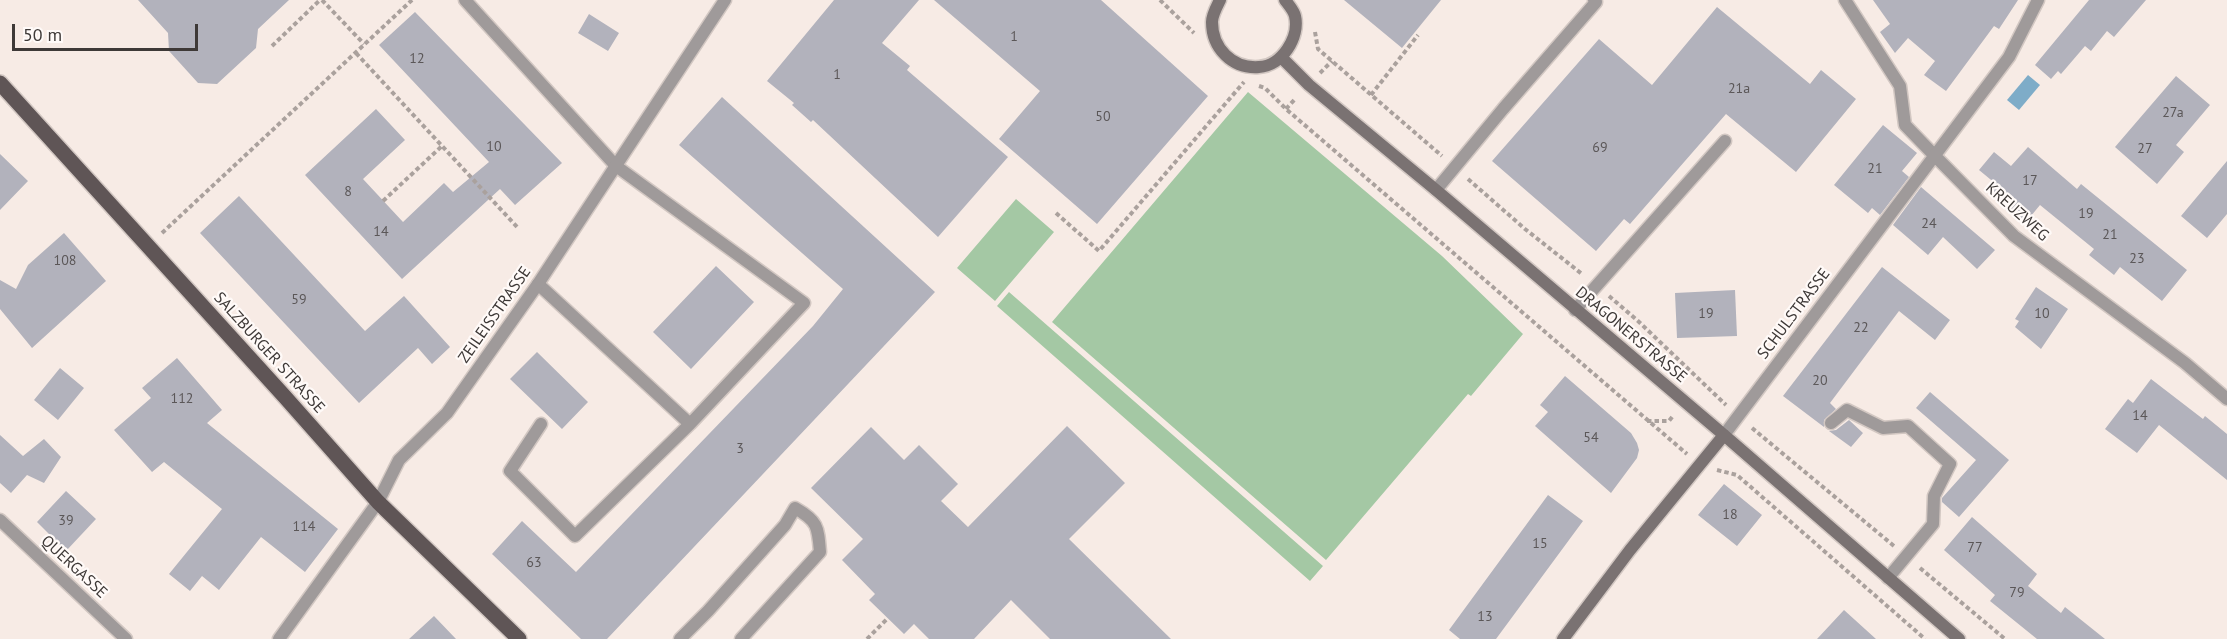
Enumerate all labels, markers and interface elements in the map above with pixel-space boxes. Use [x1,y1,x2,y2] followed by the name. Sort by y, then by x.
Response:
[15,12,201,50] scale bar
[23,23,62,46] text: 50 m
[1010,29,1018,45] house number: 1
[409,51,425,67] house number: 12
[833,67,841,83] house number: 1
[1728,81,1750,97] house number: 21a
[2162,105,2184,121] house number: 27a
[1095,109,1111,125] house number: 50
[486,139,502,155] house number: 10
[1592,140,1608,156] house number: 69
[2137,141,2153,157] house number: 27
[1867,161,1883,177] house number: 21
[2022,173,2038,189] house number: 17
[1981,179,2053,245] street label: KREUZWEG
[344,184,352,200] house number: 8
[2078,206,2094,222] house number: 19
[1921,216,1937,232] house number: 24
[373,224,389,240] house number: 14
[2102,227,2118,243] house number: 21
[2129,251,2145,267] house number: 23
[54,253,76,269] house number: 108
[455,263,535,367] street label: ZEILEISSTRASSE
[1754,265,1834,363] street label: SCHULSTRASSE
[1571,283,1691,387] street label: DRAGONERSTRASSE
[209,288,329,418] street label: SALZBURGER STRASSE
[291,292,307,308] house number: 59
[1698,306,1714,322] house number: 19
[2034,306,2050,322] house number: 10
[1853,320,1869,336] house number: 22
[1812,373,1828,389] house number: 20
[171,391,193,407] house number: 112
[2132,408,2148,424] house number: 14
[1583,430,1599,446] house number: 54
[736,441,744,457] house number: 3
[1722,507,1738,523] house number: 18
[58,513,74,529] house number: 39
[293,519,315,535] house number: 114
[37,532,111,602] street label: QUERGASSE
[1532,536,1548,552] house number: 15
[1967,540,1983,556] house number: 77
[526,555,542,571] house number: 63
[2009,585,2025,601] house number: 79
[1477,609,1493,625] house number: 13

